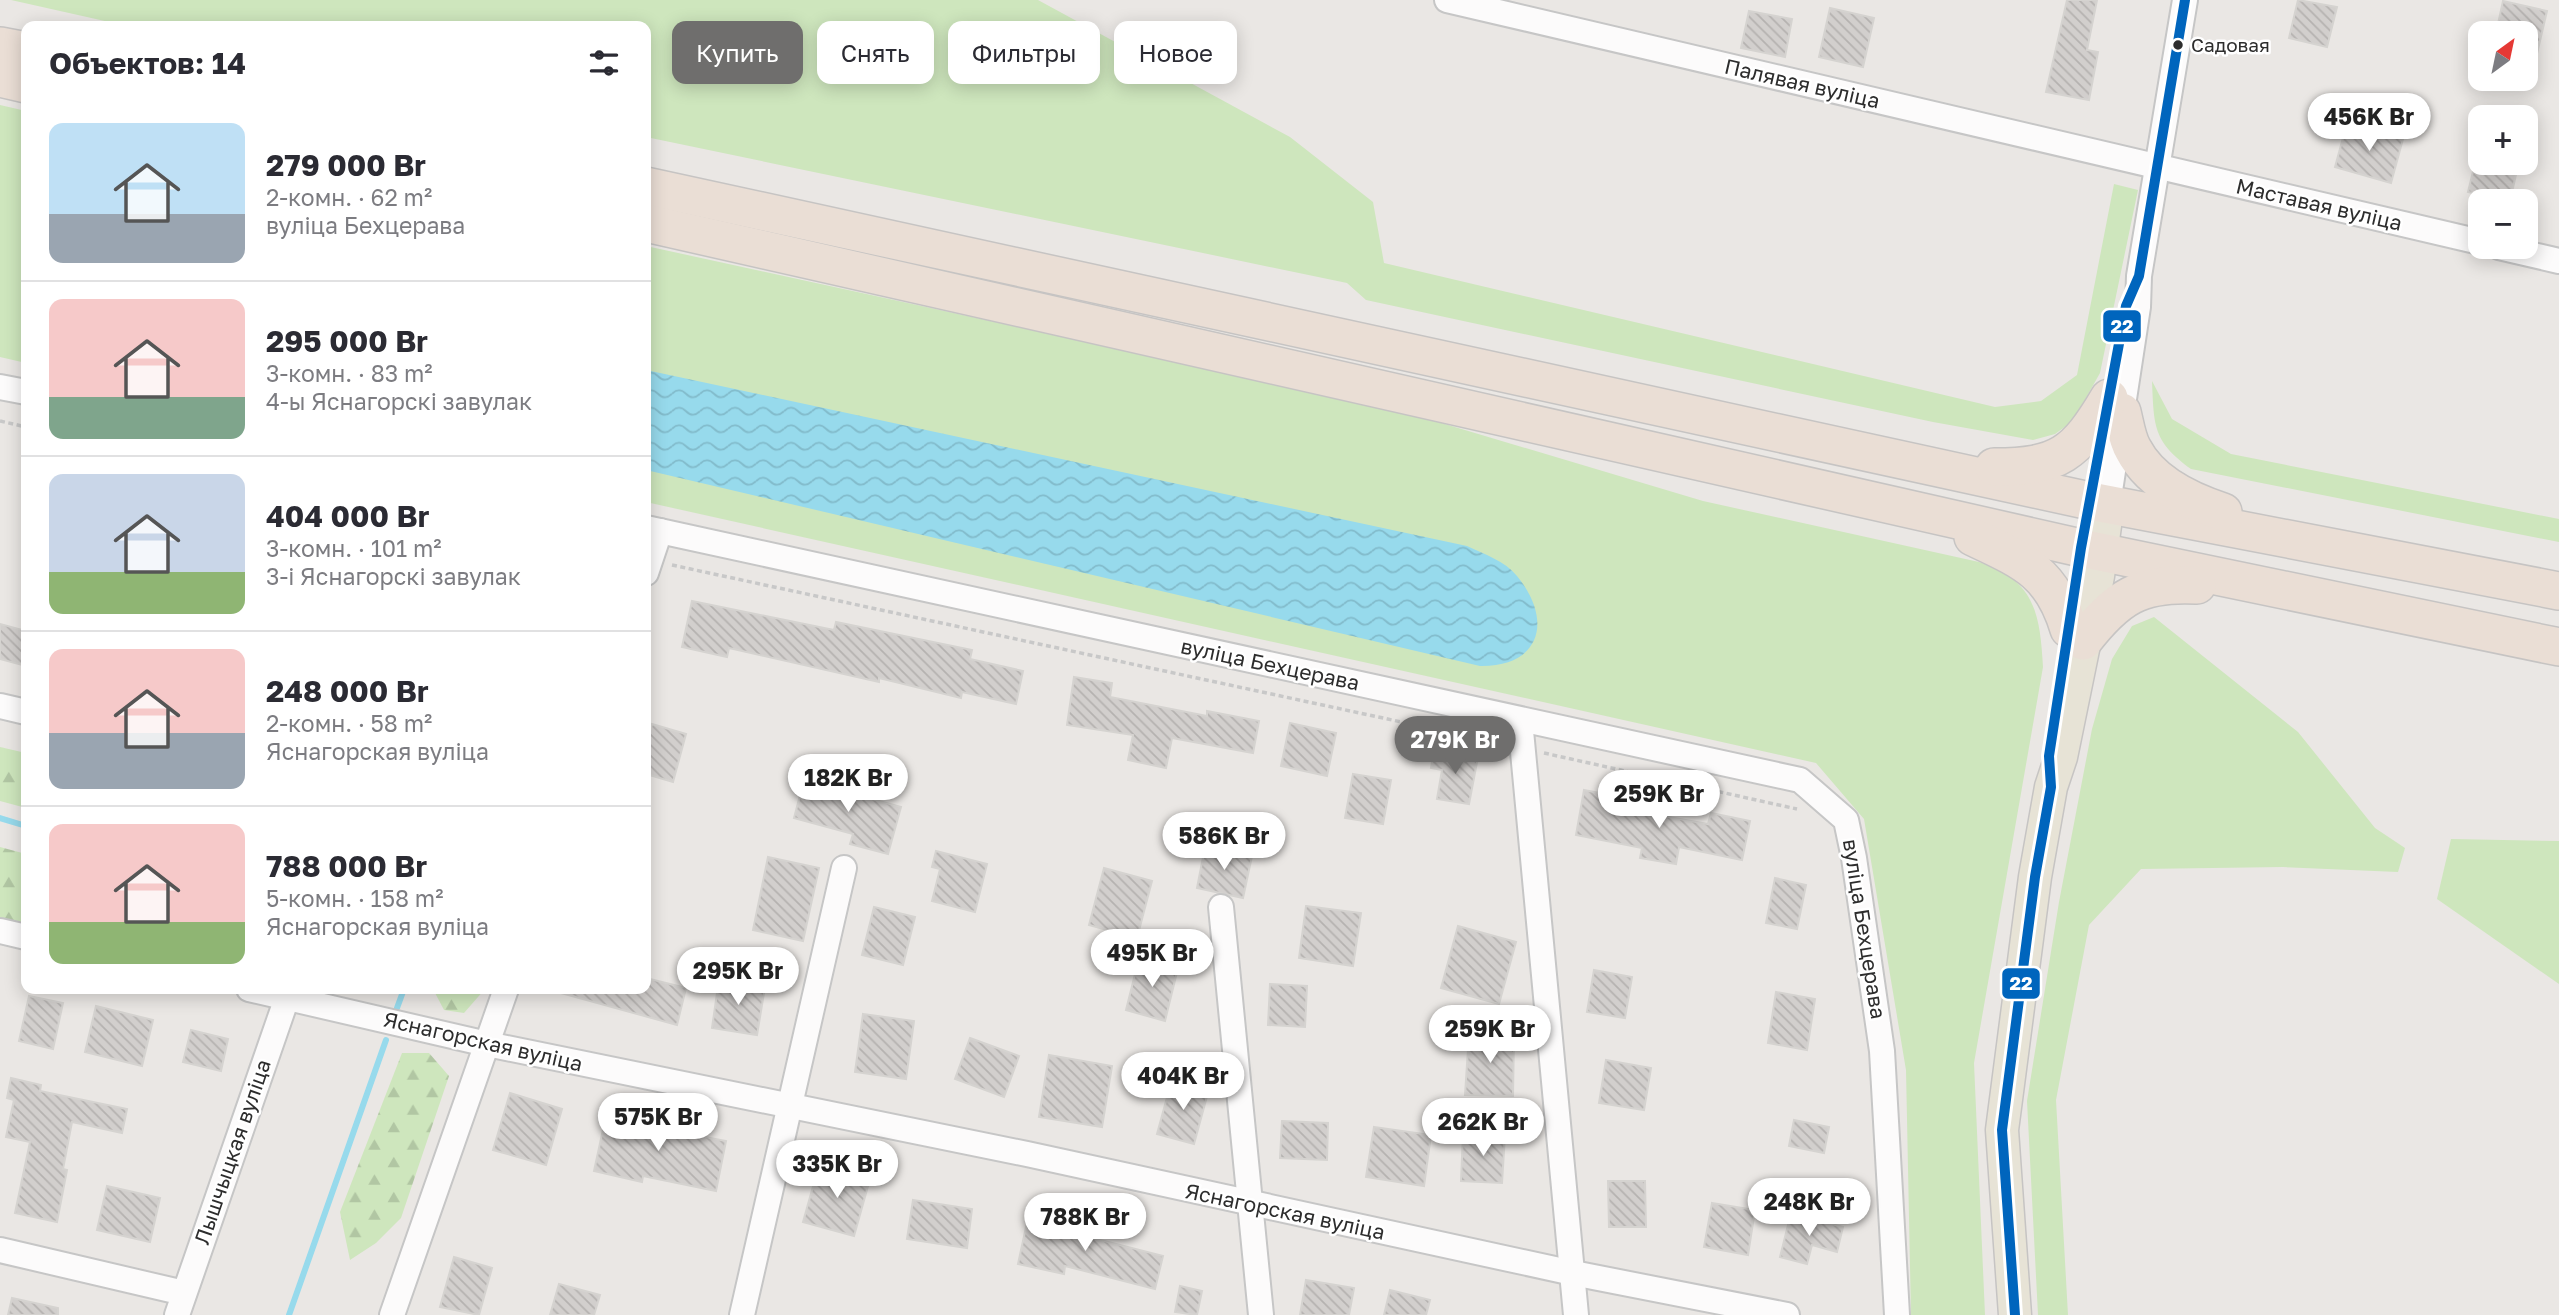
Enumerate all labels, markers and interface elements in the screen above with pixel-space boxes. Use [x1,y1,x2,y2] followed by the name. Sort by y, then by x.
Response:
[672,21,803,84] chip: Купить
[817,21,934,84] chip: Снять
[948,21,1100,84] chip: Фильтры
[1114,21,1237,84] chip: Новое
[2468,21,2538,91] north arrow
[2468,21,2538,259] map controls
[2191,33,2270,56] place label: Садовая
[2171,38,2185,52] marker: Садовая
[585,44,623,82] icon: filters
[49,45,246,81] text: Объектов: 14
[1722,53,1882,114] street label: Палявая вуліца
[2304,94,2434,153] pin: 456K Br
[2324,102,2414,130] text: 456K Br
[2468,105,2538,175] button: +
[266,147,426,183] text: 279 000 Br
[105,151,189,235] icon: home
[2234,172,2405,236] street label: Маставая вуліца
[266,183,432,211] text: 2-комн. · 62 m²
[2468,189,2538,259] button: −
[266,211,465,239] text: вуліца Бехцерава
[2102,309,2142,343] line badge: 22
[2110,314,2134,337] text: 22
[266,323,428,359] text: 295 000 Br
[105,327,189,411] icon: home
[266,359,433,387] text: 3-комн. · 83 m²
[266,387,532,415] text: 4-ы Яснагорскі завулак
[266,498,429,534] text: 404 000 Br
[105,502,189,586] icon: home
[266,534,442,562] text: 3-комн. · 101 m²
[266,562,521,590] text: 3-і Яснагорскі завулак
[1178,632,1362,696] street label: вуліца Бехцерава
[266,673,429,709] text: 248 000 Br
[105,677,189,761] icon: home
[266,709,432,737] text: 2-комн. · 58 m²
[1390,716,1520,776] pin: 279K Br
[1411,725,1499,753] text: 279K Br
[266,737,489,765] text: Яснагорская вуліца
[783,754,913,814] pin: 182K Br
[804,763,892,791] text: 182K Br
[1594,770,1724,830] pin: 259K Br
[1614,779,1704,807] text: 259K Br
[1159,812,1289,872] pin: 586K Br
[1179,821,1269,849] text: 586K Br
[1838,837,1892,1021] street label: вуліца Бехцерава
[266,848,427,884] text: 788 000 Br
[105,852,189,936] icon: home
[266,884,443,912] text: 5-комн. · 158 m²
[266,912,489,940] text: Яснагорская вуліца
[1087,930,1217,989] pin: 495K Br
[1107,938,1197,966] text: 495K Br
[673,948,803,1007] pin: 295K Br
[693,956,783,984] text: 295K Br
[2001,967,2041,1000] line badge: 22
[2009,971,2033,994] text: 22
[381,1005,585,1077] street label: Яснагорская вуліца
[1425,1006,1555,1065] pin: 259K Br
[1445,1014,1535,1042] text: 259K Br
[1118,1052,1248,1112] pin: 404K Br
[188,1056,276,1248] street label: Лышчыцкая вуліца
[1137,1061,1229,1089] text: 404K Br
[593,1094,723,1153] pin: 575K Br
[1418,1098,1548,1158] pin: 262K Br
[614,1102,702,1130] text: 575K Br
[1438,1107,1528,1135] text: 262K Br
[772,1140,902,1200] pin: 335K Br
[792,1149,882,1177] text: 335K Br
[1183,1177,1388,1245] street label: Яснагорская вуліца
[1744,1178,1874,1238] pin: 248K Br
[1764,1187,1854,1215] text: 248K Br
[1020,1194,1150,1253] pin: 788K Br
[1040,1202,1130,1230] text: 788K Br

